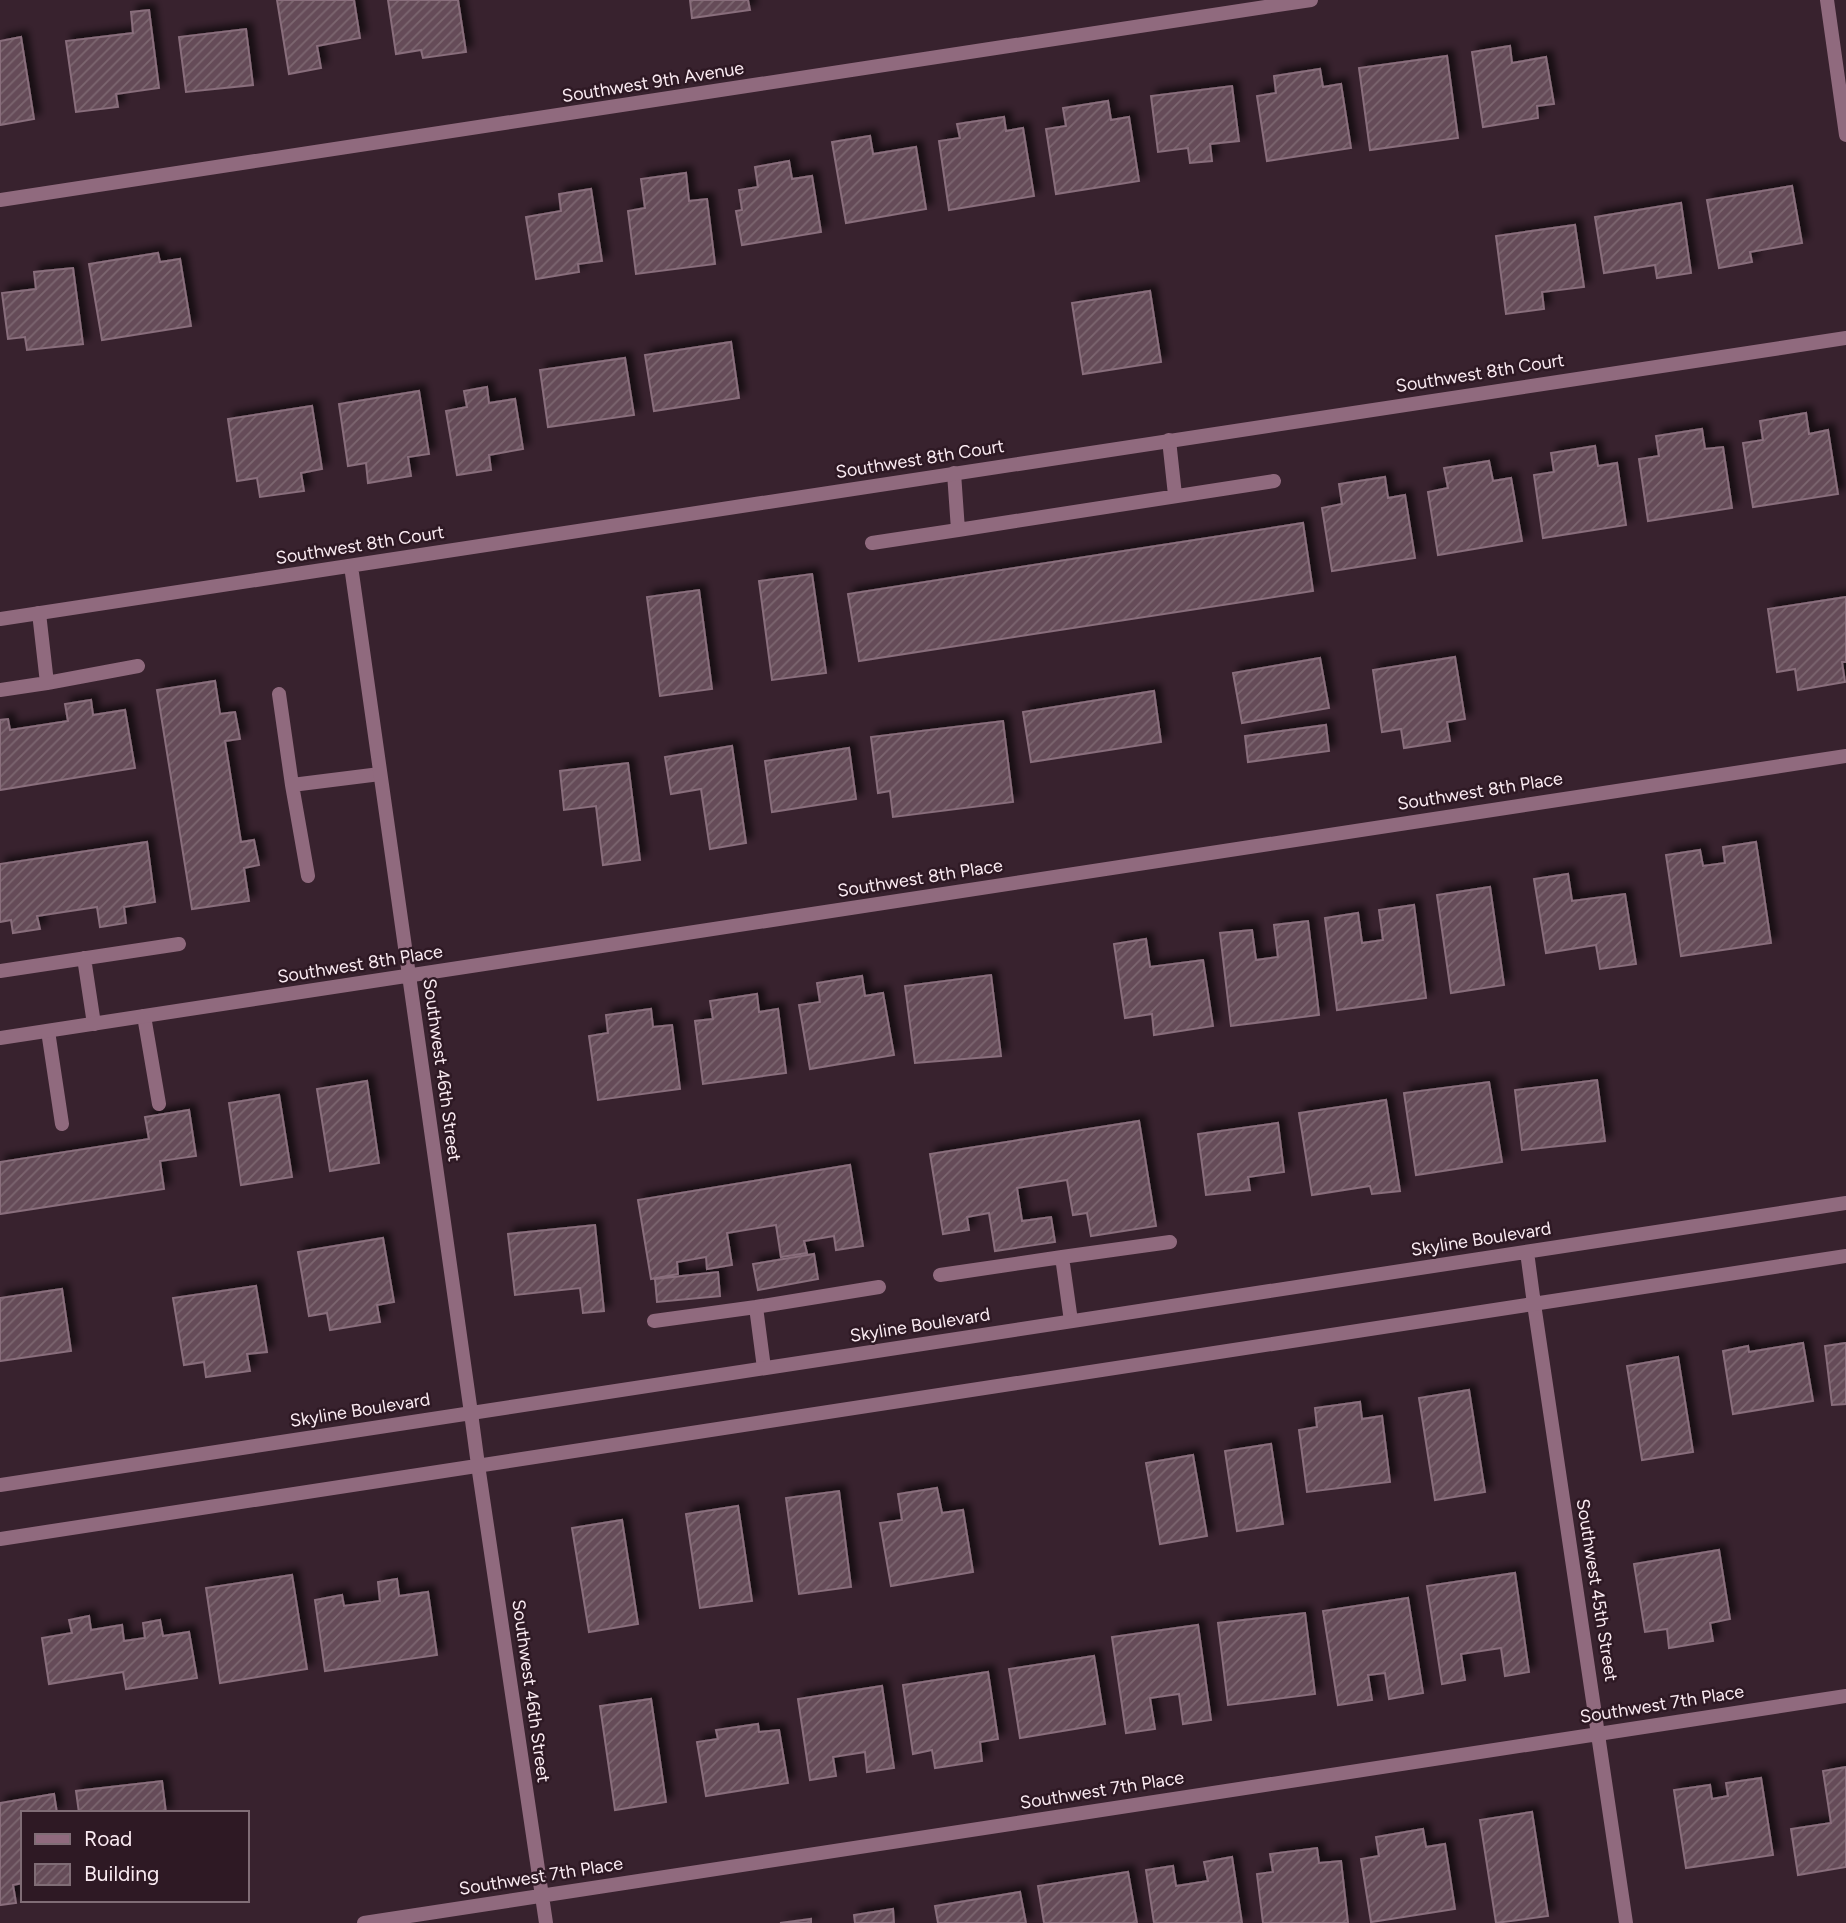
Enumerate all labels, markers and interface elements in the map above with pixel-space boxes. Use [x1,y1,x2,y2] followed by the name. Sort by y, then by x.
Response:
[560,57,746,107] street label: Southwest 9th Avenue
[1394,349,1566,397] street label: Southwest 8th Court
[834,435,1006,483] street label: Southwest 8th Court
[274,521,446,569] street label: Southwest 8th Court
[1396,767,1564,815] street label: Southwest 8th Place
[836,854,1004,902] street label: Southwest 8th Place
[276,940,444,988] street label: Southwest 8th Place
[418,977,466,1163] street label: Southwest 46th Street
[1409,1217,1553,1261] street label: Skyline Boulevard
[848,1303,992,1347] street label: Skyline Boulevard
[288,1388,432,1432] street label: Skyline Boulevard
[1572,1497,1622,1683] street label: Southwest 45th Street
[507,1598,555,1784] street label: Southwest 46th Street
[1578,1680,1746,1728] street label: Southwest 7th Place
[1018,1766,1186,1814] street label: Southwest 7th Place
[21,1811,248,1902] legend
[84,1826,132,1851] text: Road
[457,1852,625,1900] street label: Southwest 7th Place
[84,1861,159,1886] text: Building

